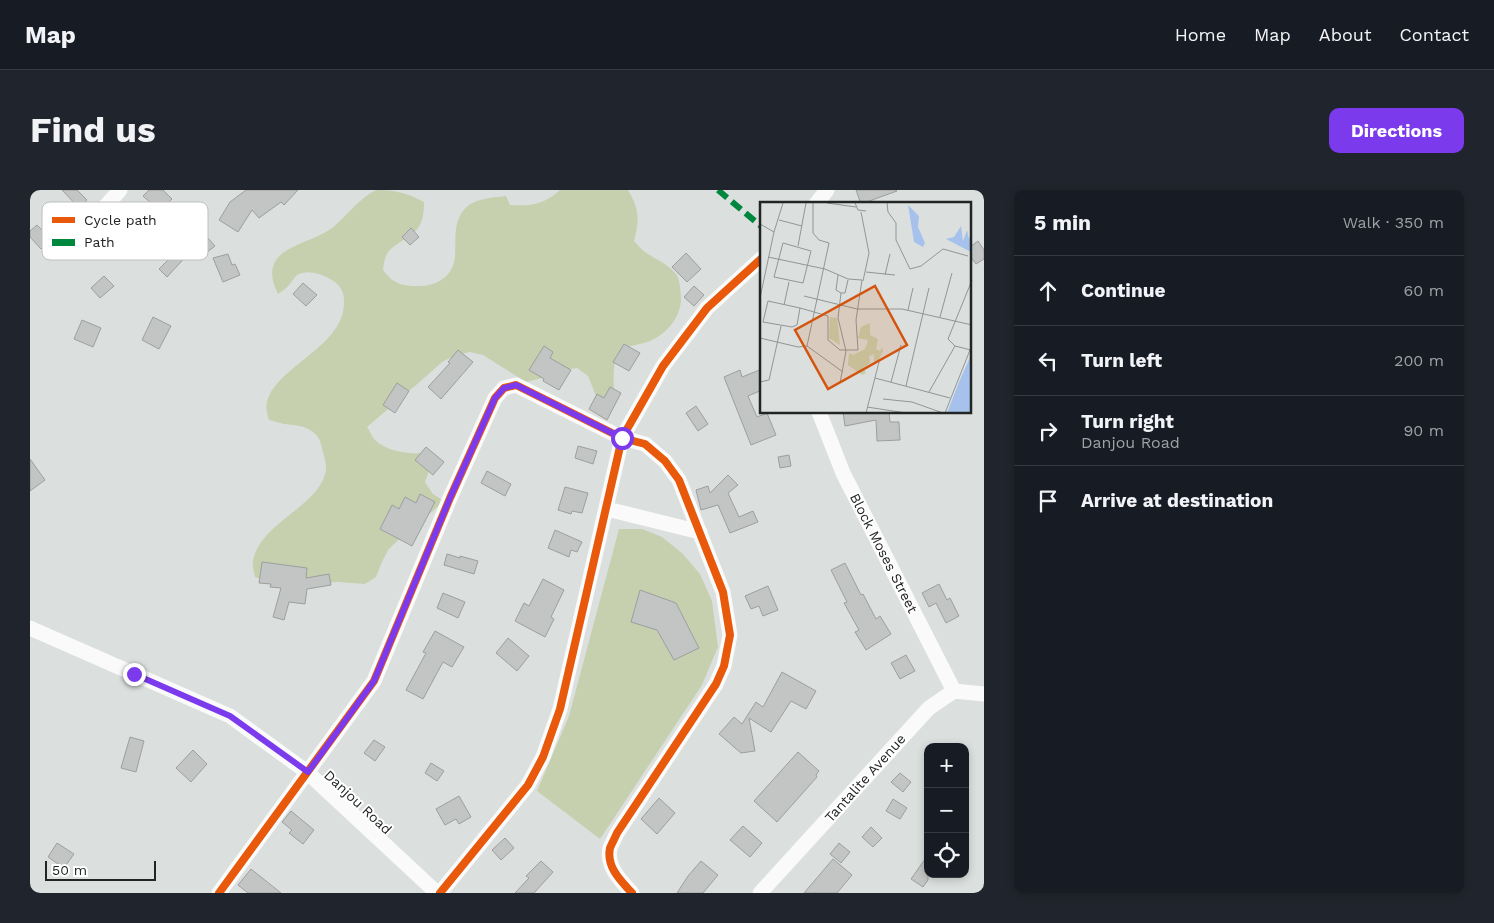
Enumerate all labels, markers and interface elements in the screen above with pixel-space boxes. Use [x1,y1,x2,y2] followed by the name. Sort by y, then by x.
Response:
[25,21,76,49] text: Map
[1175,24,1226,45] text: Home
[1254,24,1291,45] text: Map
[1319,24,1371,45] text: About
[1399,24,1469,45] text: Contact
[1329,108,1464,153] button: Directions
[30,109,156,151] text: Find us
[42,202,208,260] legend
[760,202,972,414] inset map
[1034,210,1091,235] text: 5 min
[84,212,157,228] text: Cycle path
[1343,213,1444,232] text: Walk · 350 m
[84,234,115,250] text: Path
[1034,277,1062,305] icon: ahead
[1081,279,1165,302] text: Continue
[1404,281,1444,300] text: 60 m
[1034,347,1062,375] icon: left
[1081,349,1162,372] text: Turn left
[1394,351,1444,370] text: 200 m
[1081,410,1174,433] text: Turn right
[1034,417,1062,445] icon: right
[1403,421,1444,440] text: 90 m
[611,427,634,450] route start
[1081,433,1180,452] text: Danjou Road
[1034,487,1062,515] icon: arrive
[1081,489,1273,512] text: Arrive at destination
[847,491,921,616] street label: Block Moses Street
[123,663,146,686] route end
[821,731,909,825] street label: Tantalite Avenue
[924,743,969,878] map controls
[924,743,969,788] button: +
[321,767,395,837] street label: Danjou Road
[924,788,969,833] button: −
[924,833,969,878] button: locate
[45,858,156,881] scale bar
[52,862,87,878] text: 50 m

